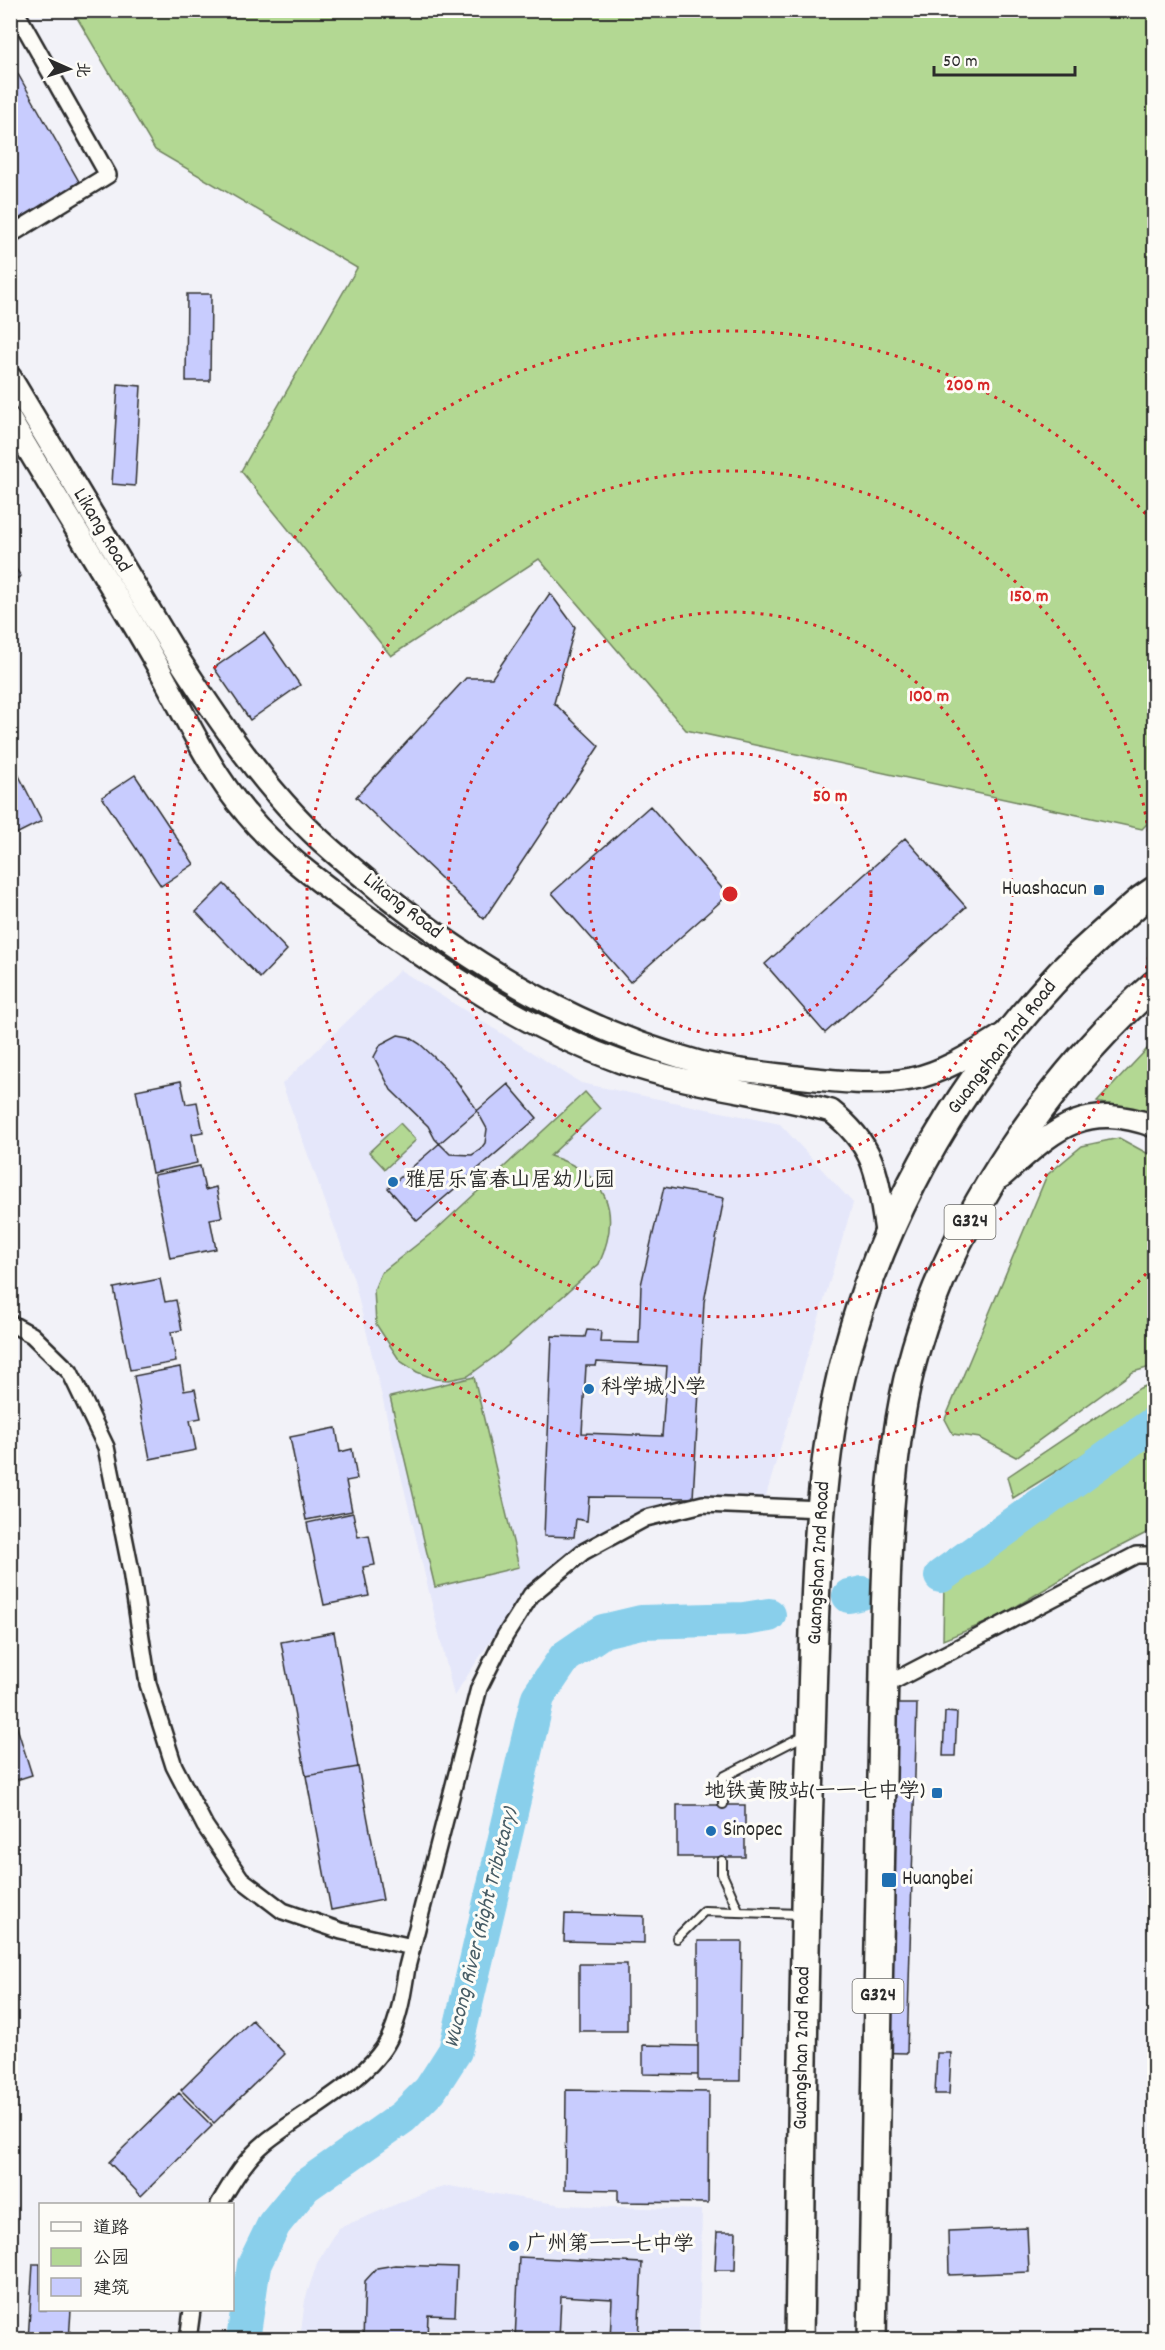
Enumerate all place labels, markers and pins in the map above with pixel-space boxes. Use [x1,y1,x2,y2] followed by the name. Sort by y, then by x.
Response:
[1002,875,1087,905] place label: Huashacun
[1092,883,1106,897] marker: Huashacun
[720,884,740,904] centre of rings
[405,1167,615,1197] place label: 雅居乐富春山居幼儿园
[386,1175,400,1189] marker: 雅居乐富春山居幼儿园
[601,1374,706,1404] place label: 科学城小学
[582,1382,596,1396] marker: 科学城小学
[705,1778,925,1808] place label: 地铁黄陂站(一一七中学)
[930,1786,944,1800] marker: 地铁黄陂站(一一七中学)
[723,1816,783,1846] place label: Sinopec
[704,1824,718,1838] marker: Sinopec
[902,1865,973,1895] place label: Huangbei
[880,1871,898,1889] marker: Huangbei
[526,2231,694,2261] place label: 广州第一一七中学
[507,2239,521,2253] marker: 广州第一一七中学

